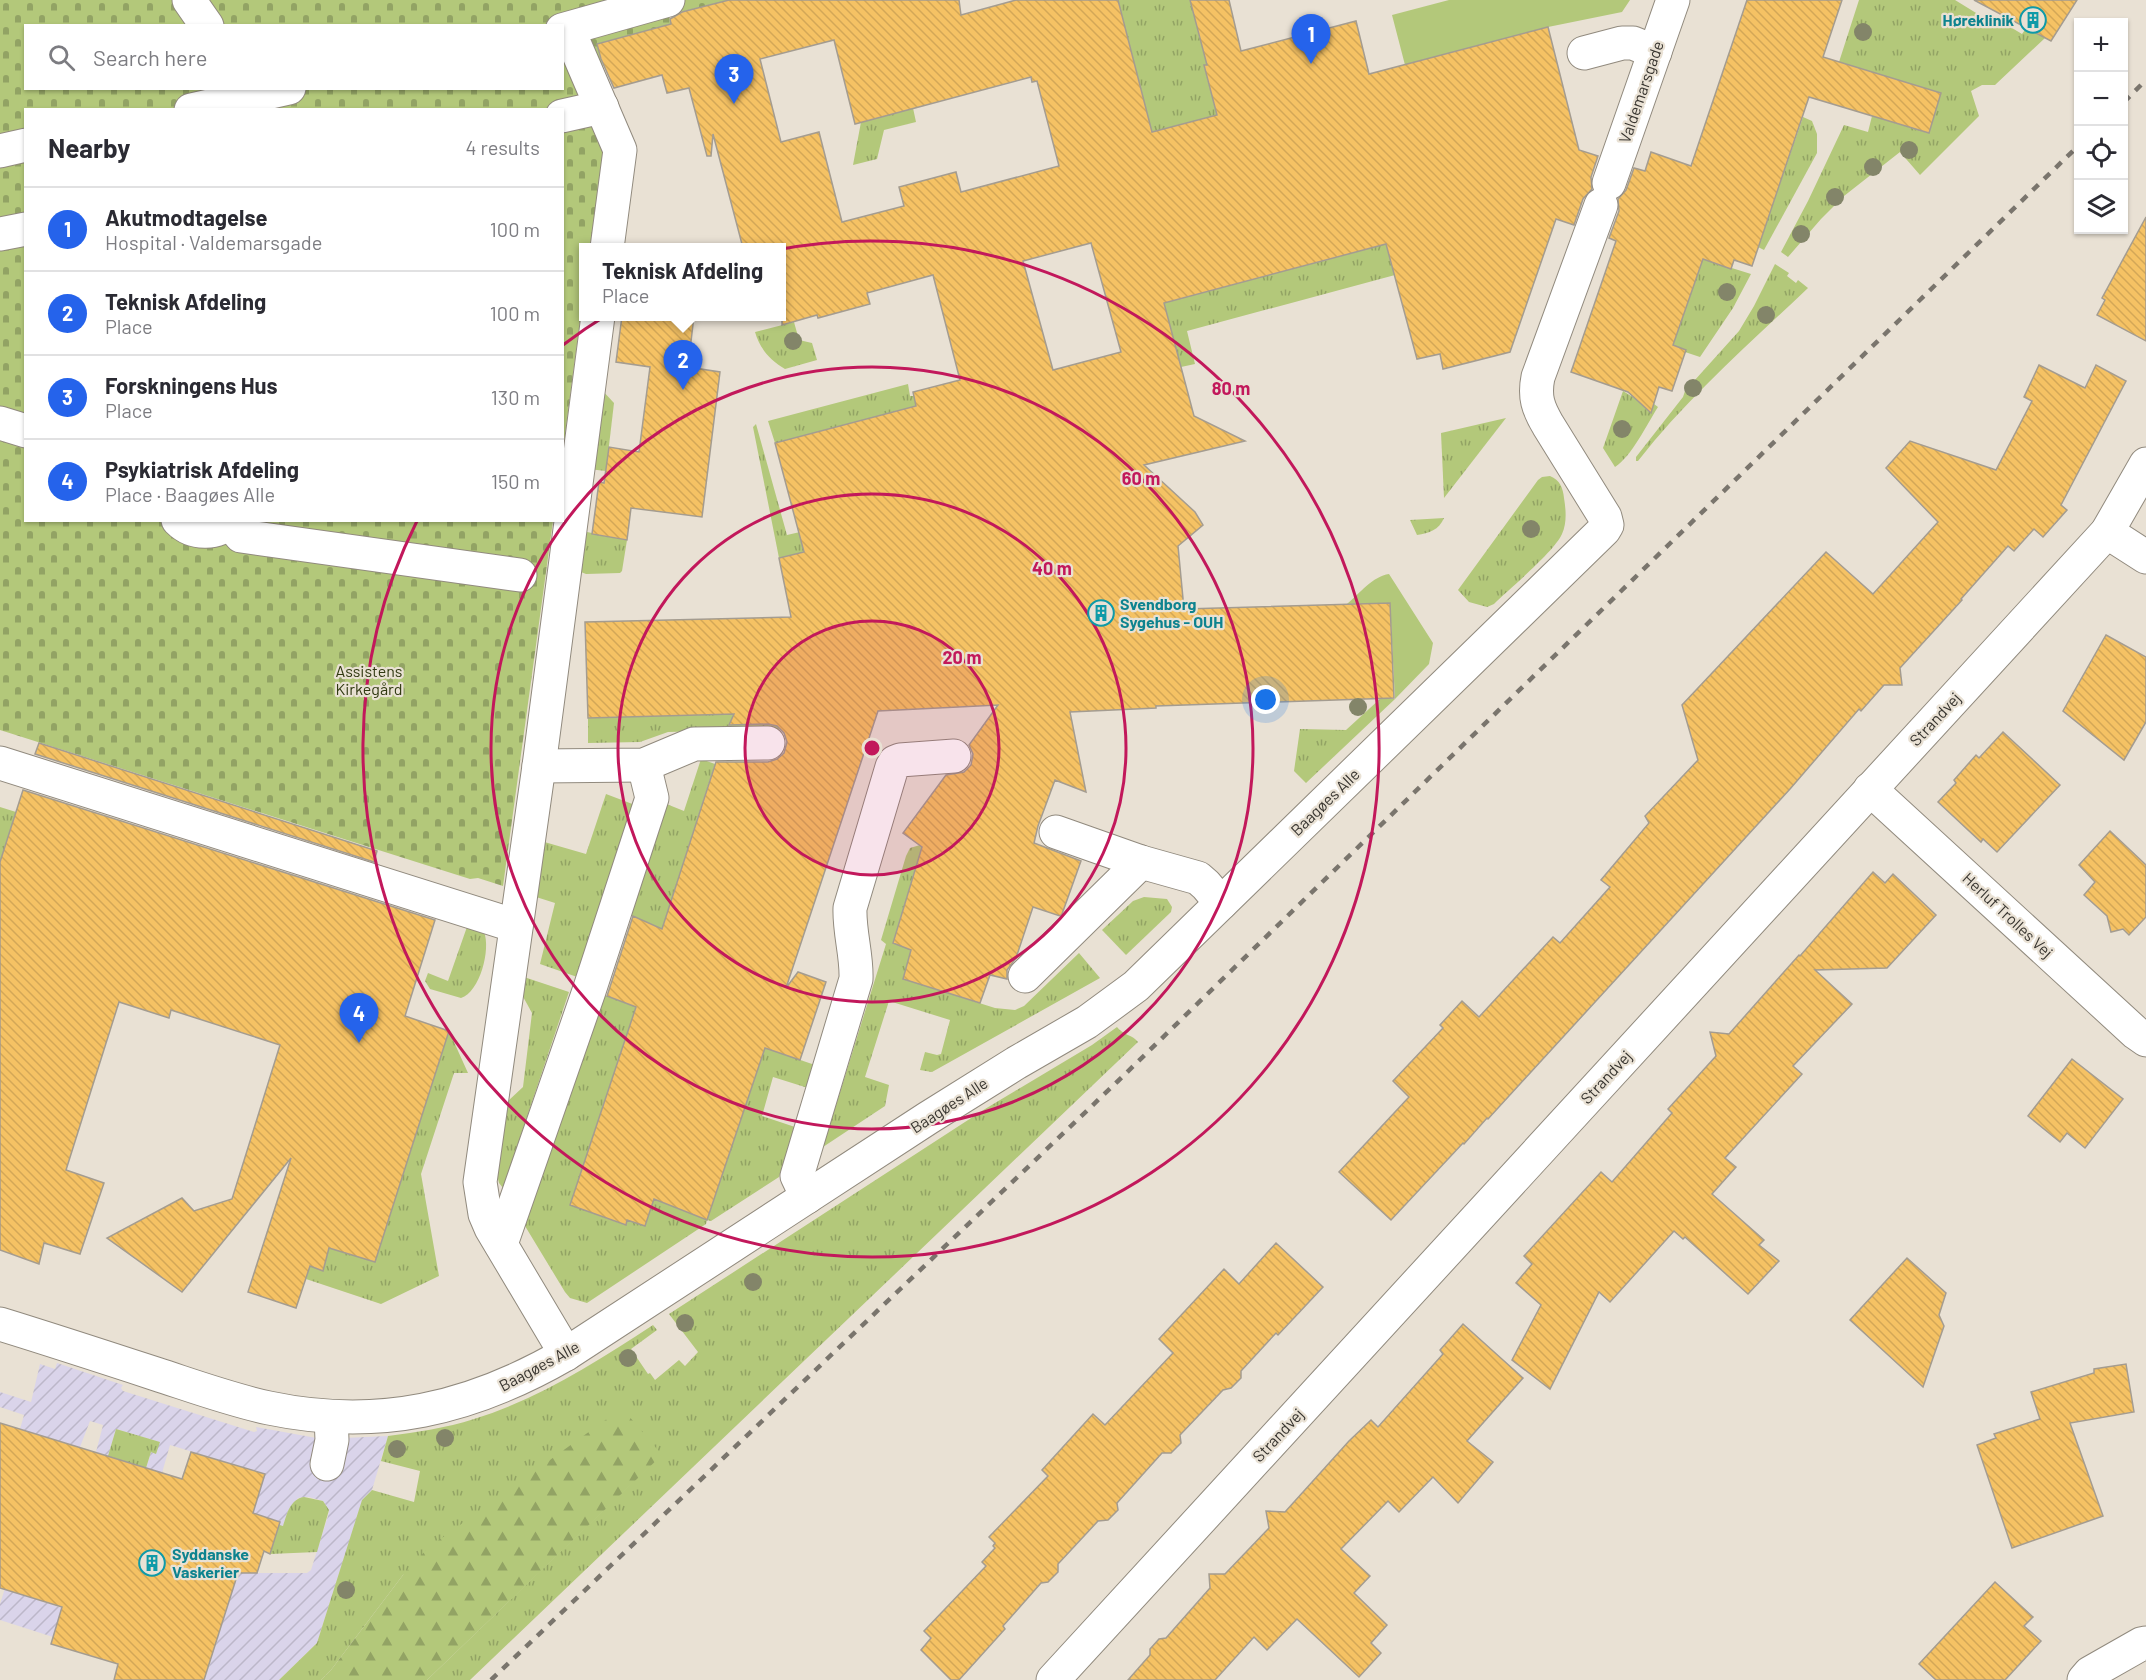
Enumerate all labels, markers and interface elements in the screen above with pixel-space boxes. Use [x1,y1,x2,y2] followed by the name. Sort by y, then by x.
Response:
[2018,5,2048,35] building icon: Høreklinik
[1943,10,2014,29] place label: Høreklinik
[1292,14,1330,64] pin: 1
[2074,18,2128,234] map controls
[2074,18,2128,72] button: +
[24,24,564,90] search box
[1614,38,1667,145] street label: Valdemarsgade
[45,41,78,74] icon: search
[93,44,207,70] text: Search here
[714,54,754,104] pin: 3
[2074,72,2128,126] button: −
[2074,126,2128,180] button: locate
[48,132,130,163] text: Nearby
[465,135,540,159] text: 4 results
[2074,180,2128,234] button: layers
[105,204,268,230] text: Akutmodtagelse
[64,217,71,241] text: 1
[490,217,540,241] text: 100 m
[105,230,322,254] text: Hospital · Valdemarsgade
[579,243,786,321] popup
[602,257,763,283] text: Teknisk Afdeling
[602,283,650,307] text: Place
[105,288,266,314] text: Teknisk Afdeling
[62,301,73,325] text: 2
[490,301,540,325] text: 100 m
[105,314,153,338] text: Place
[664,340,702,390] pin: 2
[105,372,278,398] text: Forskningens Hus
[1212,377,1250,399] text: 80 m
[62,385,73,409] text: 3
[491,385,540,409] text: 130 m
[105,398,153,422] text: Place
[105,456,299,482] text: Psykiatrisk Afdeling
[1122,467,1160,489] text: 60 m
[61,469,74,493] text: 4
[491,469,540,493] text: 150 m
[105,482,275,506] text: Place · Baagøes Alle
[1032,557,1072,579] text: 40 m
[1120,594,1223,631] place label: Svendborg Sygehus - OUH
[1086,598,1116,628] building icon: Svendborg Sygehus - OUH
[943,646,981,668] text: 20 m
[335,661,403,698] park label: Assistens Kirkegård
[1251,685,1280,714] your location
[1905,688,1964,749] street label: Strandvej
[862,738,882,758] centre of rings
[1286,764,1363,839] street label: Baagøes Alle
[1959,868,2057,961] street label: Herluf Trolles Vej
[340,994,378,1043] pin: 4
[1576,1046,1635,1107] street label: Strandvej
[907,1073,991,1137] street label: Baagøes Alle
[495,1336,582,1395] street label: Baagøes Alle
[1248,1404,1307,1465] street label: Strandvej
[172,1544,249,1581] place label: Syddanske Vaskerier
[137,1548,167,1578] building icon: Syddanske Vaskerier

